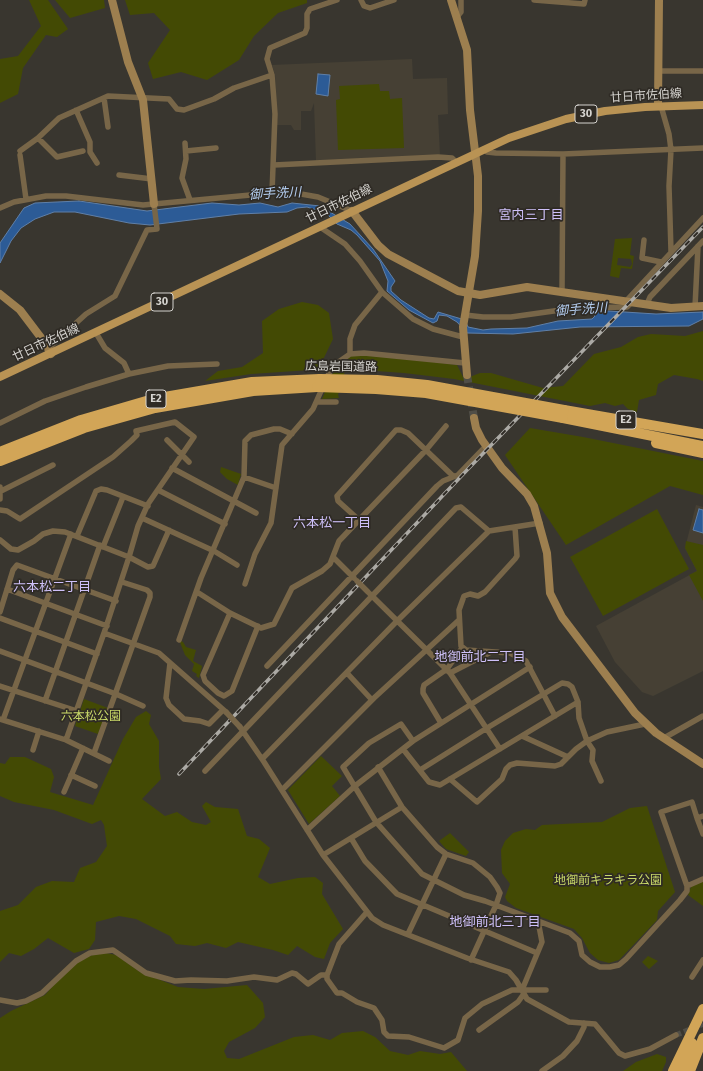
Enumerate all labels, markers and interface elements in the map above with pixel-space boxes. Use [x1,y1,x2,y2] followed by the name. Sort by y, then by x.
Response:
[610,86,682,106] street label: 廿日市佐伯線
[575,105,597,123] road number: 30
[303,182,375,226] street label: 廿日市佐伯線
[249,185,301,203] water label: 御手洗川
[499,207,563,223] district label: 宮内三丁目
[151,293,173,311] road number: 30
[555,300,607,320] water label: 御手洗川
[10,321,82,365] street label: 廿日市佐伯線
[305,359,377,375] street label: 広島岩国道路
[146,390,166,408] road number: E2
[616,411,636,429] road number: E2
[293,515,371,531] district label: 六本松一丁目
[13,579,91,595] district label: 六本松二丁目
[435,649,525,665] district label: 地御前北二丁目
[61,710,121,724] park label: 六本松公園
[554,874,662,888] park label: 地御前キラキラ公園
[450,914,540,930] district label: 地御前北三丁目

